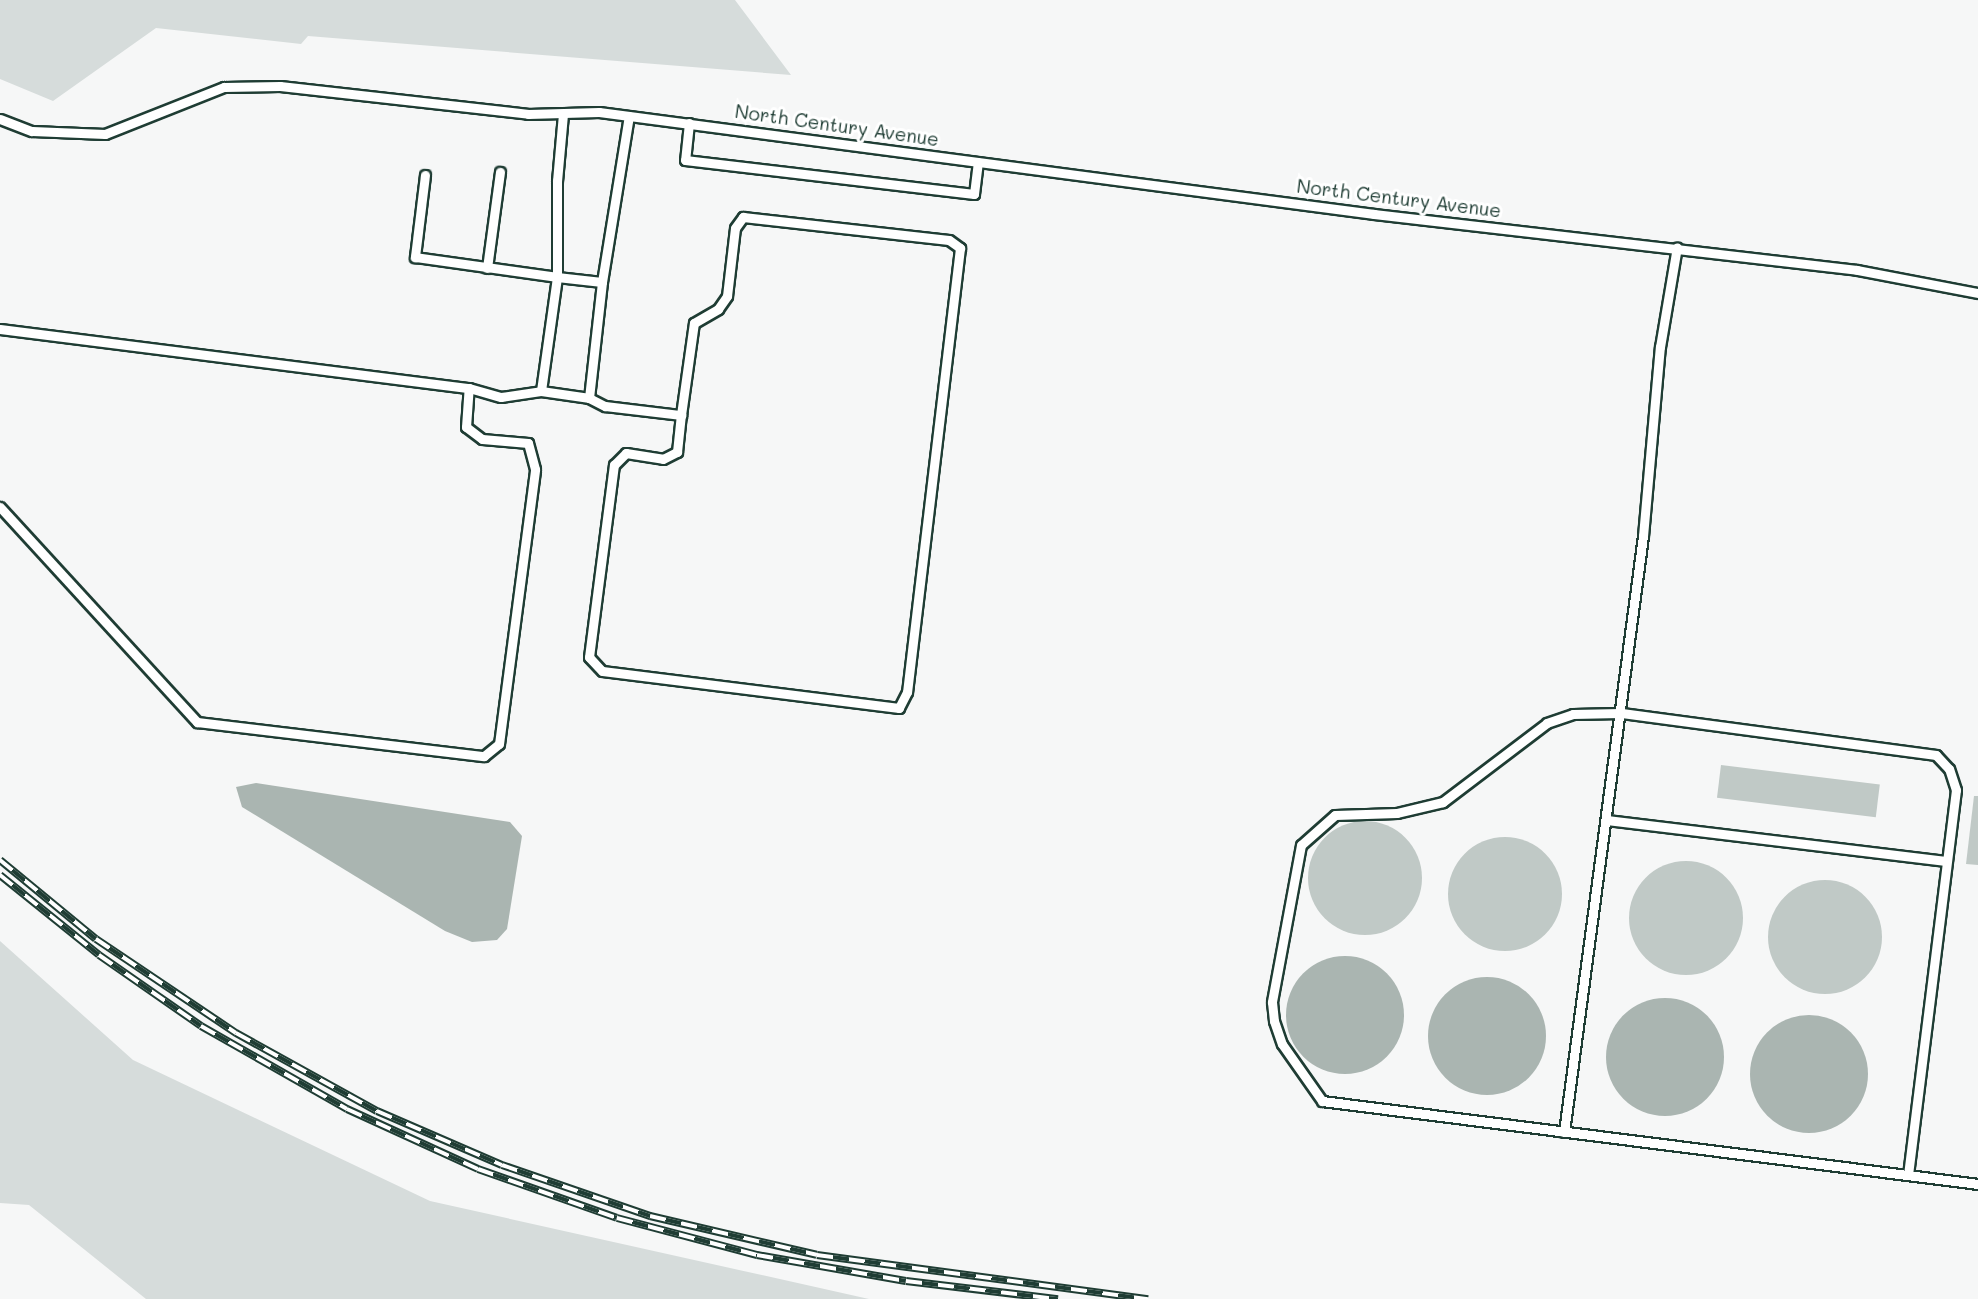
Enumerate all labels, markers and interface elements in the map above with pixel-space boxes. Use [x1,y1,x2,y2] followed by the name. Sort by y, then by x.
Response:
[733,99,941,151] street label: North Century Avenue
[1295,174,1503,222] street label: North Century Avenue

